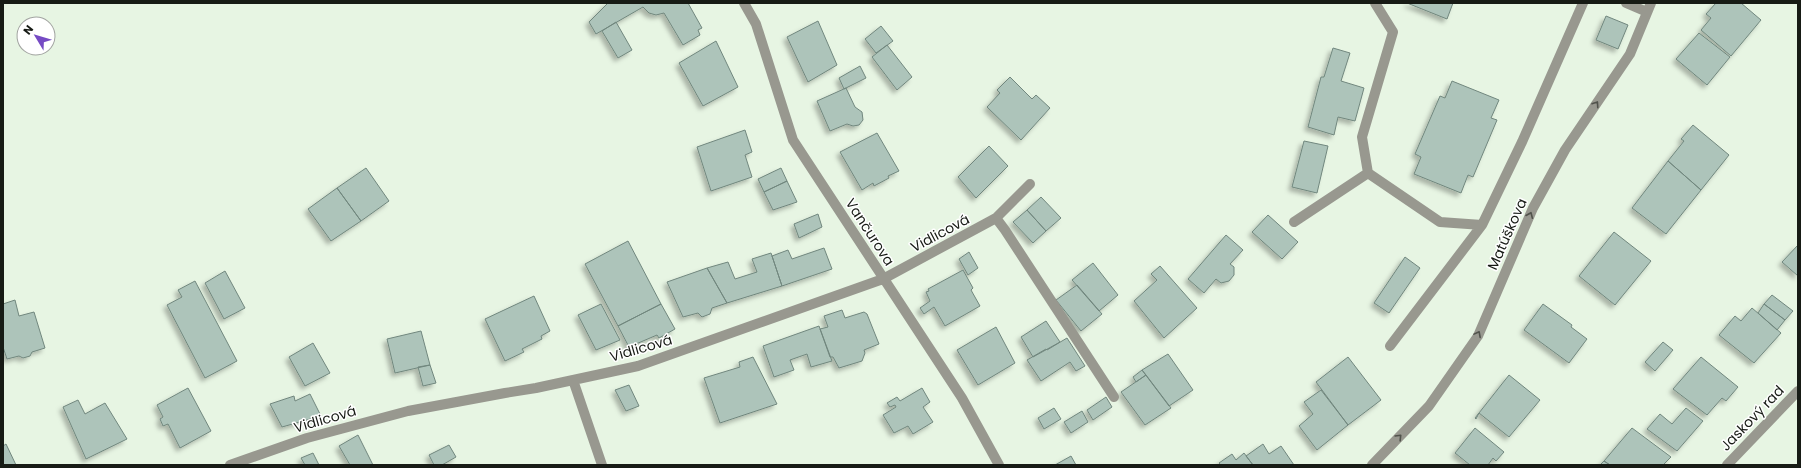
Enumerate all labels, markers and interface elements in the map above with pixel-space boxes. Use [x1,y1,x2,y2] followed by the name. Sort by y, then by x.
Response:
[16,16,56,56] north arrow
[19,22,37,38] text: N
[1592,101,1599,108] one-way arrow
[841,194,899,270] street label: Vančurova
[1482,195,1532,273] street label: Matúškova
[907,209,973,257] street label: Vidlicová
[1525,212,1533,219] one-way arrow
[607,330,675,366] street label: Vidlicová
[1473,331,1481,338] one-way arrow
[1716,381,1788,455] street label: Jaskový rad
[291,401,359,437] street label: Vidlicová
[1394,434,1402,442] one-way arrow

